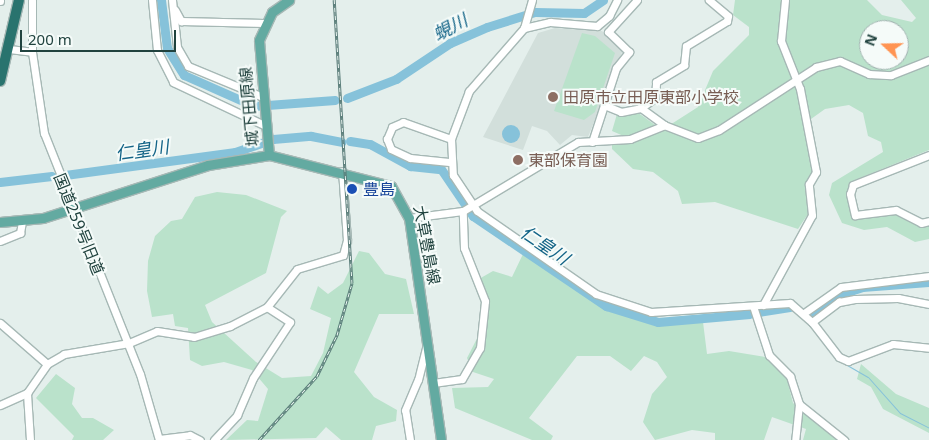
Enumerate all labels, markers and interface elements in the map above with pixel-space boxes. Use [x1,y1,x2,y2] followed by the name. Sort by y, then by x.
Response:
[429,9,471,45] water label: 蜆川
[22,20,179,52] scale bar
[859,20,909,70] north arrow
[28,29,72,49] text: 200 m
[860,31,881,49] text: N
[236,66,262,148] street label: 城下田原線
[563,87,739,107] place label: 田原市立田原東部小学校
[547,91,559,103] marker: 田原市立田原東部小学校
[114,136,170,164] water label: 仁皇川
[528,150,608,170] place label: 東部保育園
[512,154,524,166] marker: 東部保育園
[50,171,108,277] street label: 国道259号旧道
[363,179,395,199] place label: 豊島
[345,182,359,196] marker: 豊島
[410,204,444,286] street label: 大草豊島線
[517,221,573,269] water label: 仁皇川

